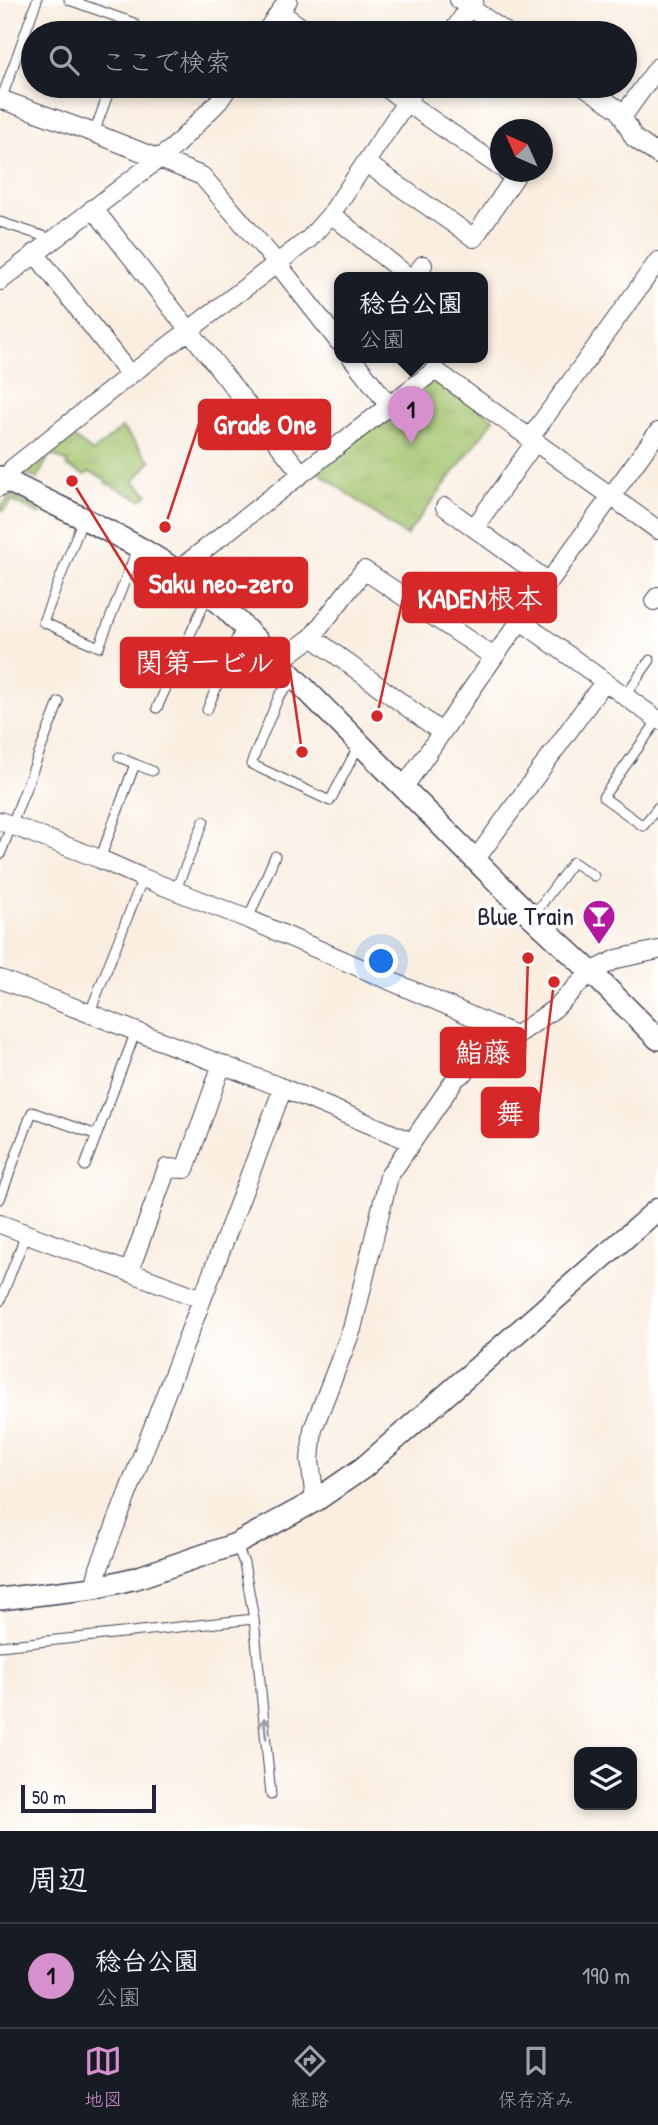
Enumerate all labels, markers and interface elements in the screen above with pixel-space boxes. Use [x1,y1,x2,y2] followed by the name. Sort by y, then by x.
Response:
[21,21,637,98] search box
[45,41,83,79] icon: search
[101,44,231,79] text: ここで検索
[490,119,553,182] north arrow
[334,272,488,363] popup
[359,285,463,320] text: 稔台公園
[359,323,405,354] text: 公園
[388,386,434,444] pin: 1
[199,400,330,449] callout: Grade One
[213,405,317,443] text: Grade One
[135,558,307,607] callout: Saku neo-zero
[149,564,294,602] text: Saku neo-zero
[403,573,556,622] callout: KADEN根本
[418,579,542,617] text: KADEN根本
[121,638,289,687] callout: 関第一ビル
[135,643,275,681] text: 関第一ビル
[580,897,618,946] bar icon: Blue Train
[477,898,574,933] place label: Blue Train
[364,944,398,978] your location
[441,1028,525,1077] callout: 鮨藤
[455,1033,511,1071] text: 鮨藤
[482,1088,538,1137] callout: 舞
[496,1094,524,1132] text: 舞
[258,1717,271,1739] one-way arrow
[574,1747,637,1810] map controls
[574,1747,637,1810] button: layers
[21,1782,156,1814] scale bar
[32,1784,66,1810] text: 50 m
[28,1859,88,1899] text: 周辺
[95,1943,199,1978] text: 稔台公園
[47,1960,55,1991] text: 1
[582,1960,630,1991] text: 190 m
[95,1981,141,2012] text: 公園
[84,2042,122,2112] tab: 地図
[291,2042,329,2112] tab: 経路
[498,2042,574,2112] tab: 保存済み

